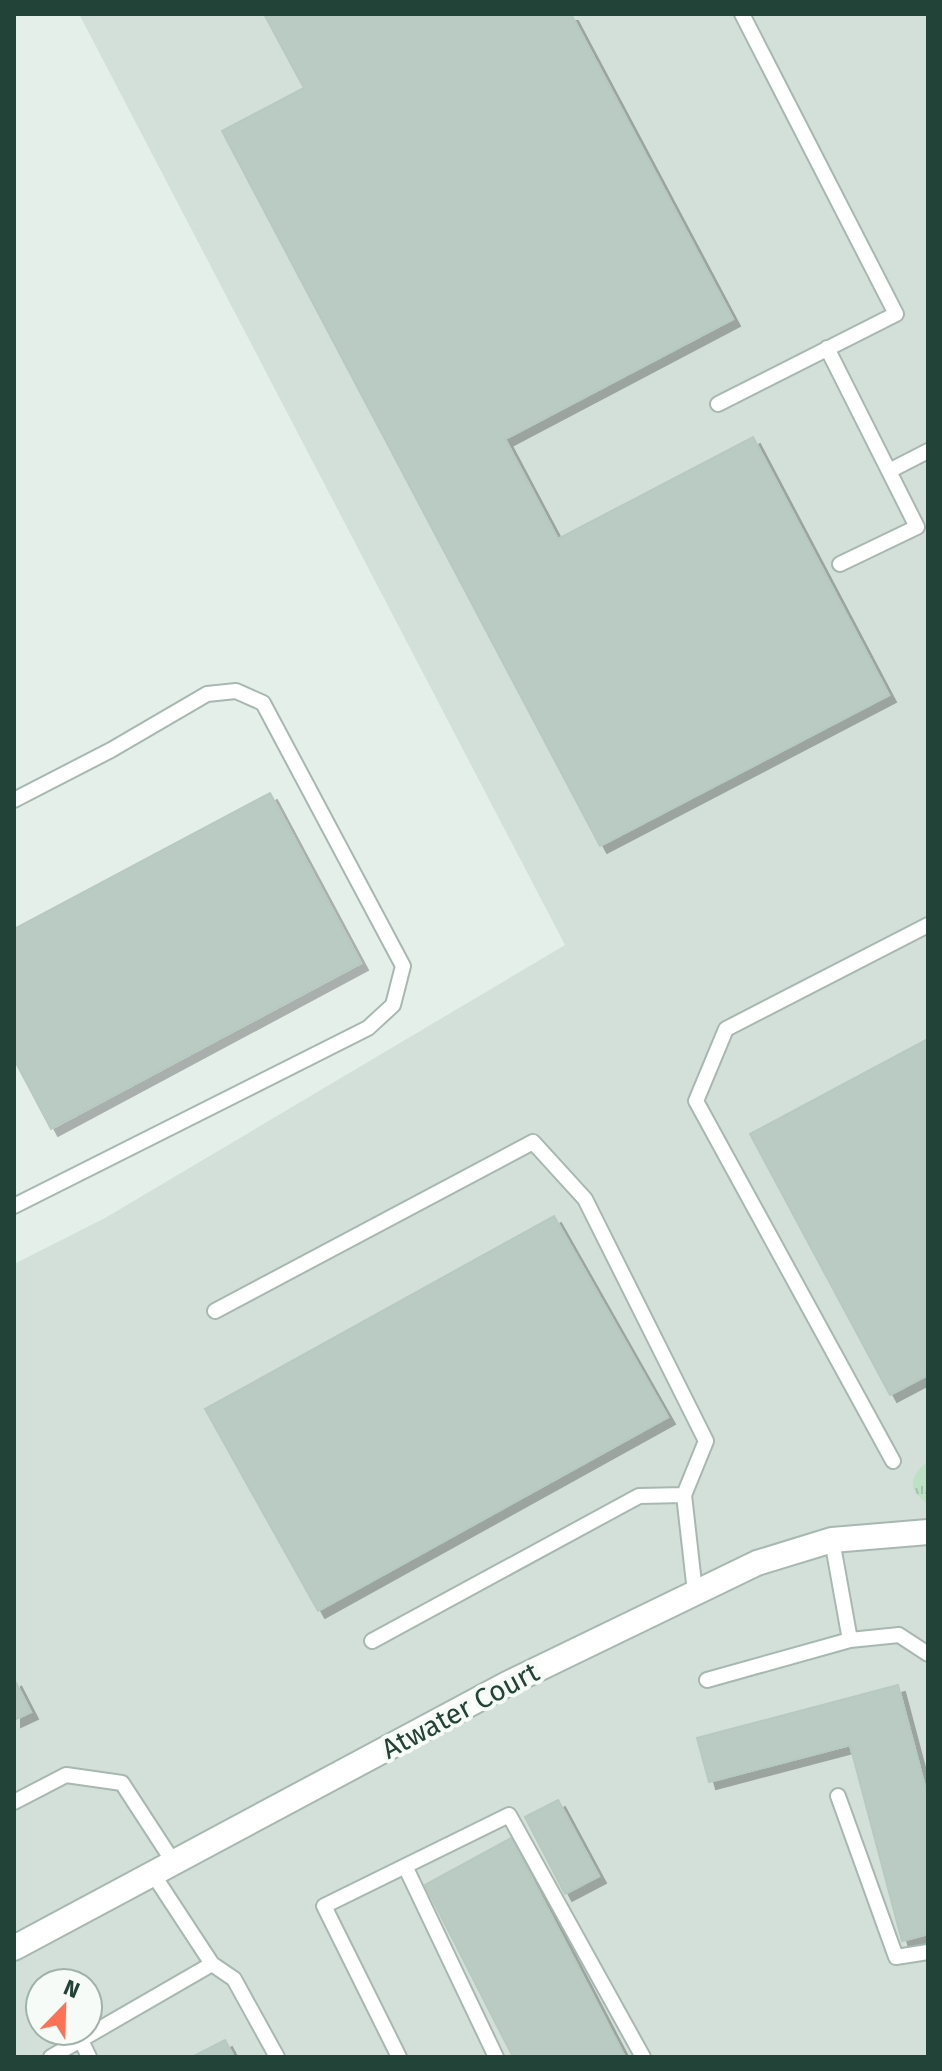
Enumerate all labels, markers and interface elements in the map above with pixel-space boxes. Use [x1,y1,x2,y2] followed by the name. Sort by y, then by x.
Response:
[376,1655,545,1766] street label: Atwater Court
[24,1967,104,2047] north arrow
[60,1974,84,2004] text: N

